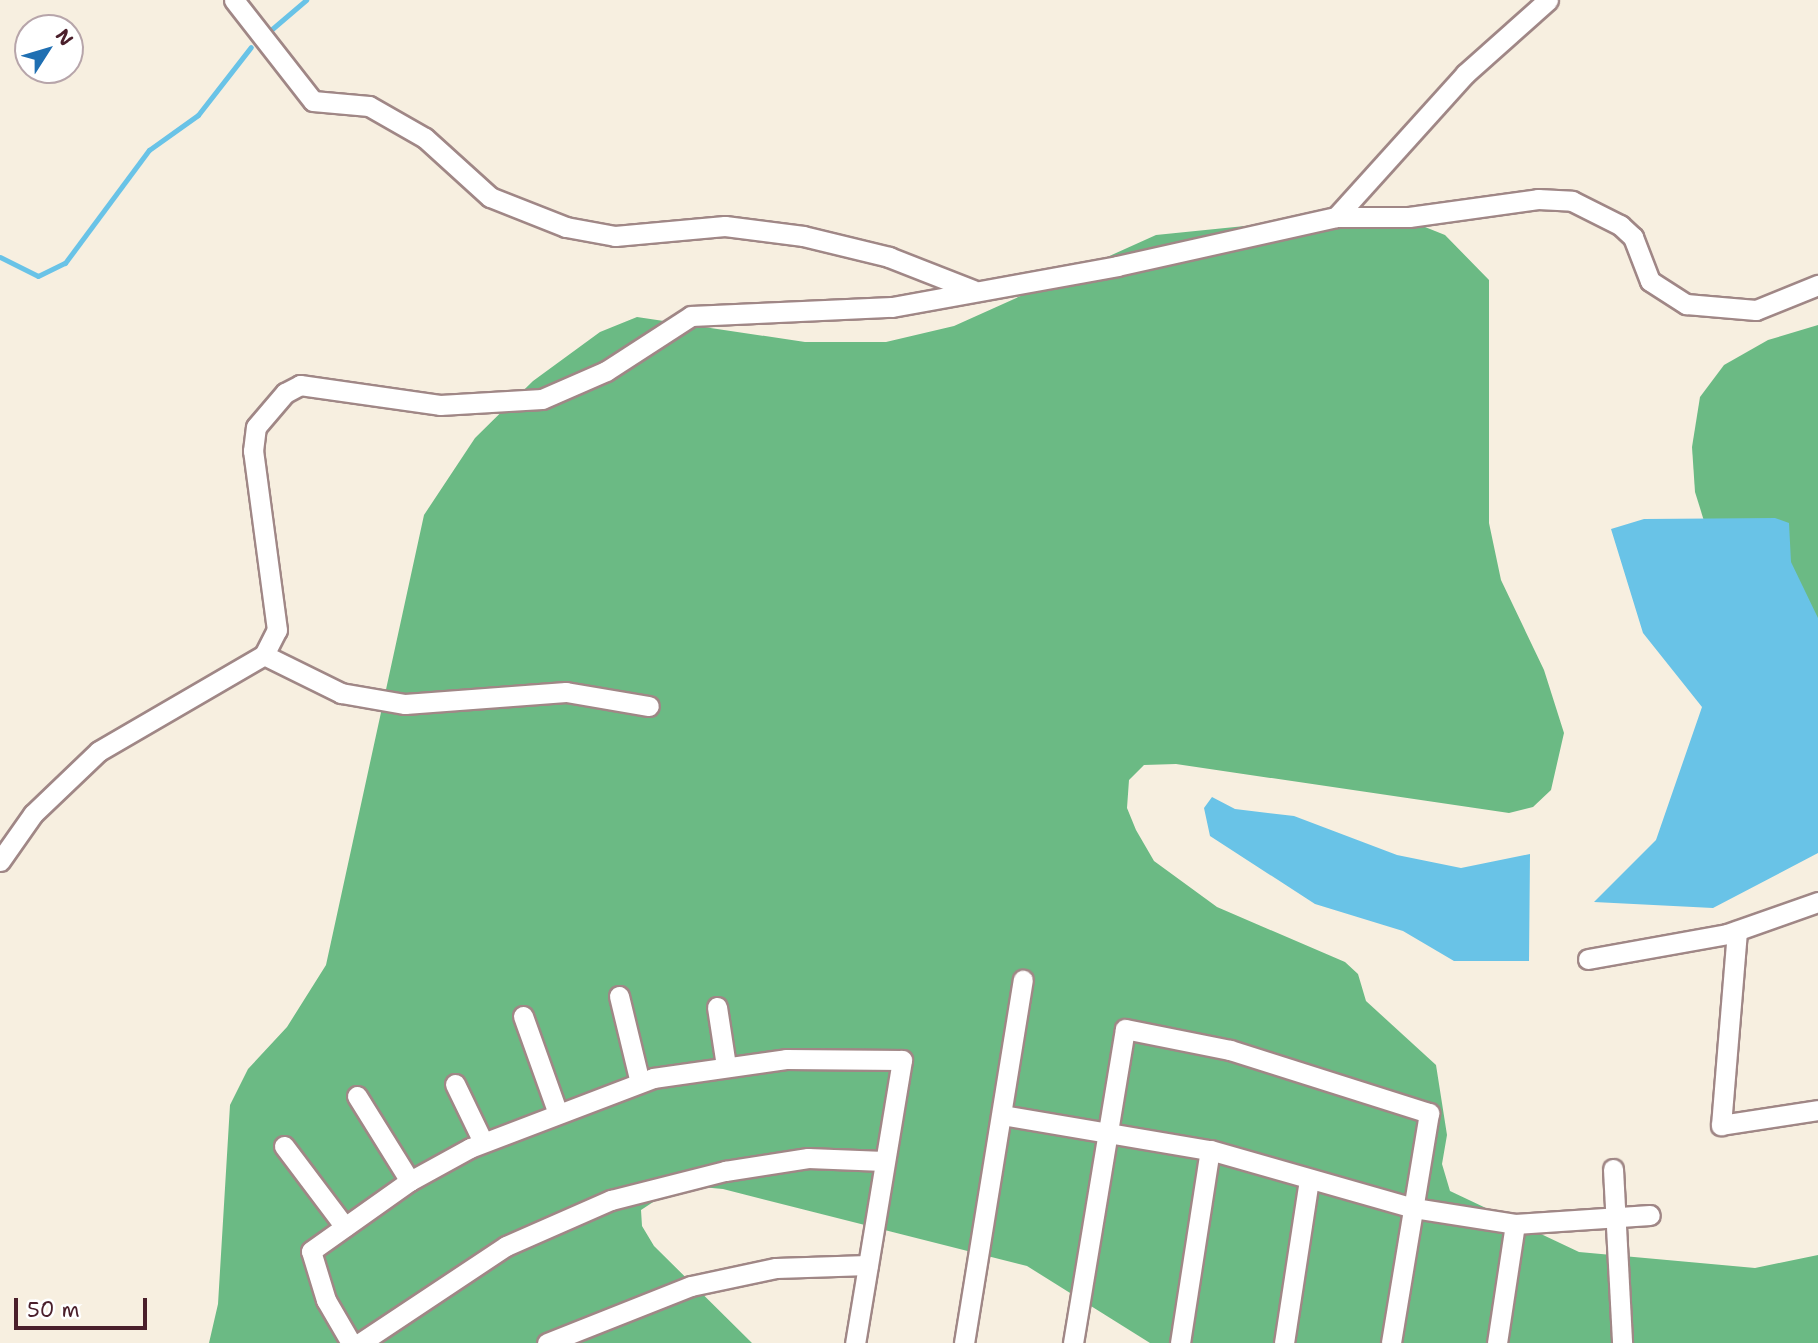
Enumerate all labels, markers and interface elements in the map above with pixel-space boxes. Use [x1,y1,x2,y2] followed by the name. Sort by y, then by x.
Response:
[14,14,84,84] north arrow
[50,24,79,51] text: N
[18,1284,150,1328] scale bar
[27,1296,80,1324] text: 50 m

